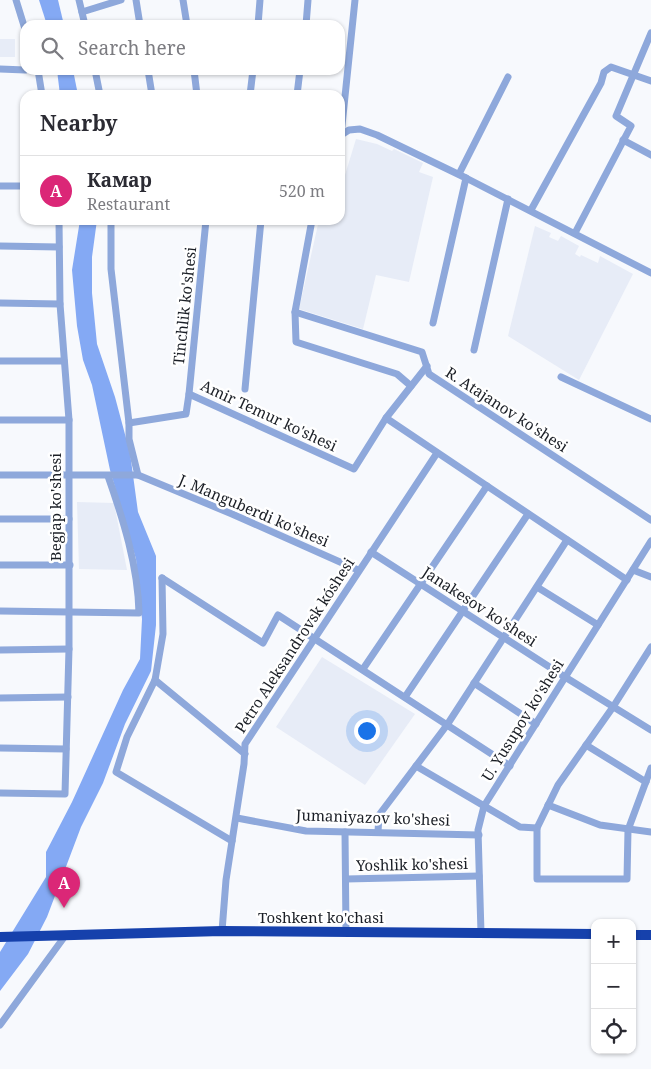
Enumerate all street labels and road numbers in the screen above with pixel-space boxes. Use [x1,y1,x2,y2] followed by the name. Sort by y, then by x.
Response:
[168,246,200,366] street label: Tinchlik ko'shesi
[442,362,572,456] street label: R. Atajanov ko'shesi
[198,375,340,455] street label: Amir Temur ko'shesi
[45,453,65,561] street label: Begjap ko'shesi
[175,469,332,551] street label: J. Manguberdi ko'shesi
[230,553,358,736] street label: Petro Aleksandrovsk kóshesi
[418,561,541,651] street label: Janakesov ko'shesi
[476,655,568,785] street label: U. Yusupov ko'shesi
[295,804,451,830] street label: Jumaniyazov ko'shesi
[355,853,468,875] street label: Yoshlik ko'shesi
[258,907,384,927] street label: Toshkent ko'chasi

